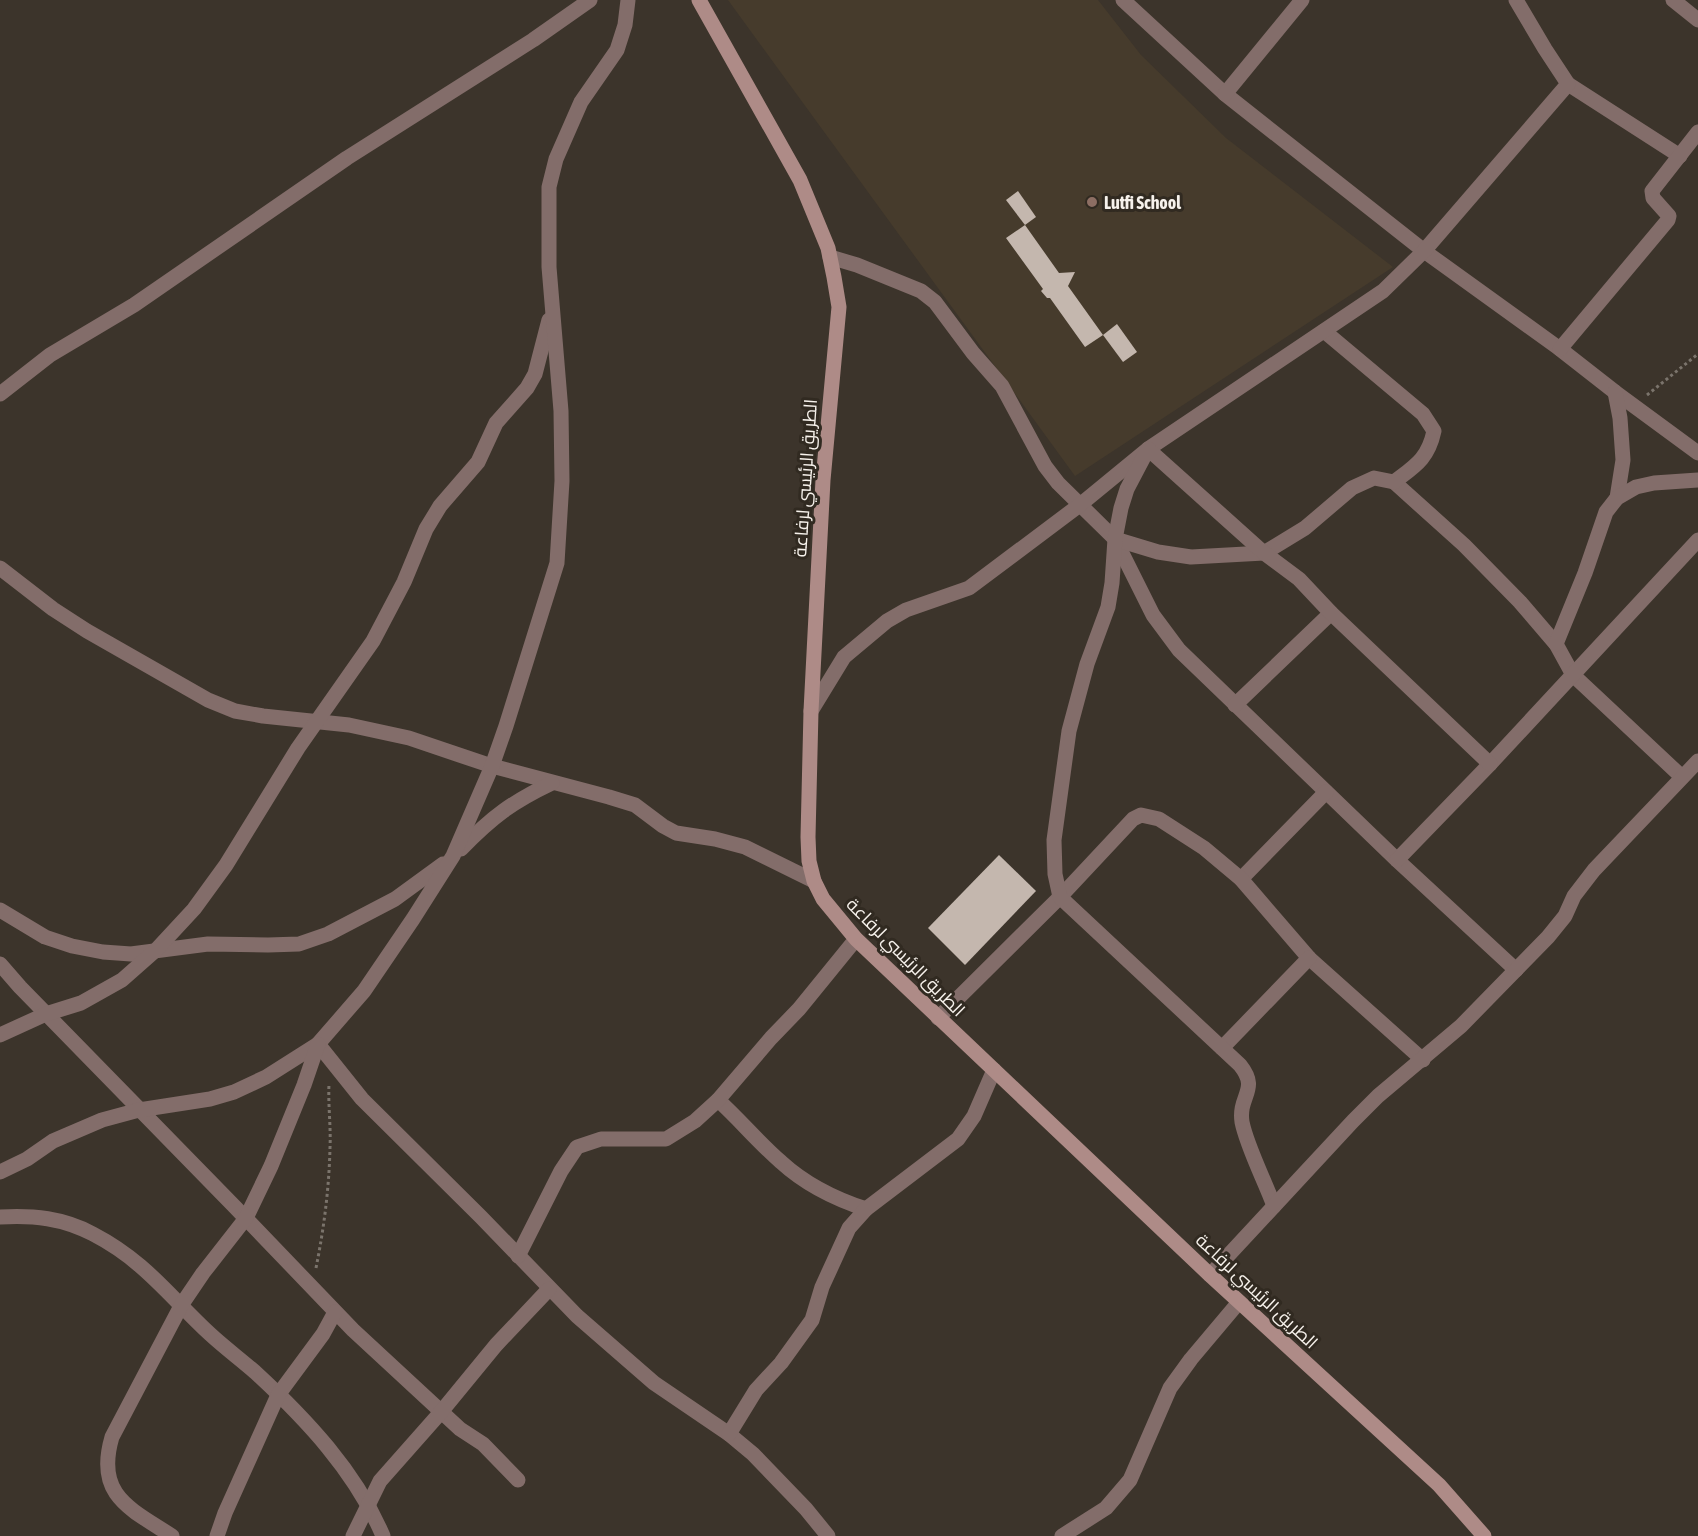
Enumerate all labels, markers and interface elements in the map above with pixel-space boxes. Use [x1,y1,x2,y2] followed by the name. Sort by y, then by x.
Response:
[1104,192,1181,213] place label: Lutfi School
[1085,195,1099,209] marker: Lutfi School
[789,398,824,558] street label: الطريق الرئيسي لرفاعة
[840,894,969,1023] street label: الطريق الرئيسي لرفاعة
[1190,1229,1322,1355] street label: الطريق الرئيسي لرفاعة

